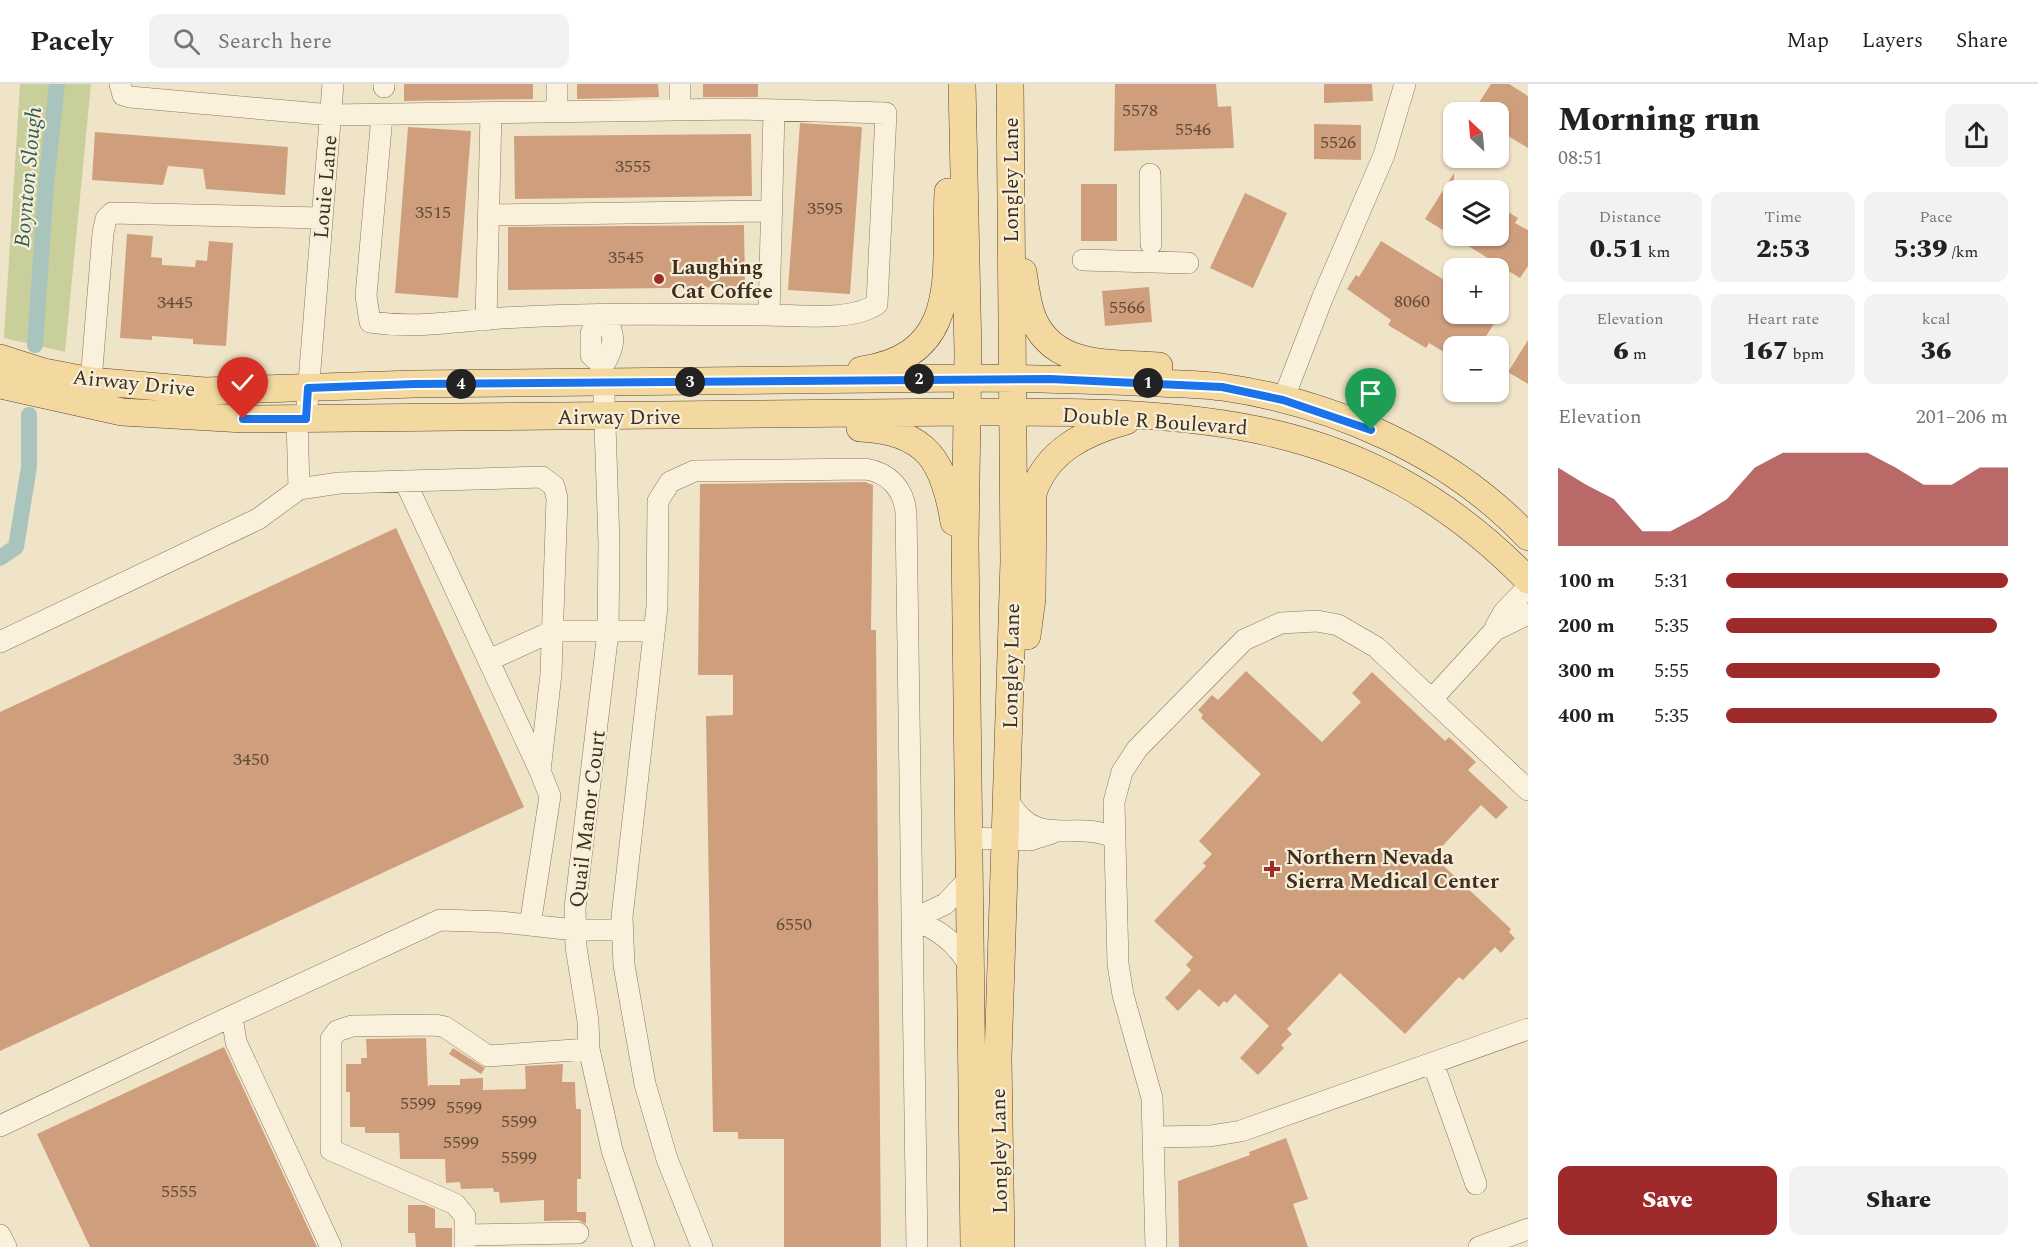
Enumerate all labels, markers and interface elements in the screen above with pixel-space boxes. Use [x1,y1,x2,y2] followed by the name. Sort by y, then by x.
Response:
[149,14,569,68] search box
[30,20,113,63] text: Pacely
[170,25,203,58] icon: search
[218,25,332,58] text: Search here
[1787,25,1829,57] text: Map
[1862,25,1923,57] text: Layers
[1956,25,2008,57] text: Share
[1558,95,1760,145] text: Morning run
[1122,97,1158,124] house number: 5578
[1443,102,1509,168] north arrow
[1443,102,1509,402] map controls
[1945,104,2008,167] button: share
[6,105,51,249] water label: Boynton Slough
[1175,116,1211,143] house number: 5546
[996,117,1028,243] street label: Longley Lane
[1320,129,1356,156] house number: 5526
[306,134,346,240] street label: Louie Lane
[1558,143,1603,173] text: 08:51
[615,153,651,180] house number: 3555
[1443,180,1509,246] button: layers
[807,195,843,222] house number: 3595
[415,199,451,226] house number: 3515
[1599,205,1661,229] text: Distance
[1764,205,1802,229] text: Time
[1919,205,1953,229] text: Pace
[1590,229,1644,269] text: 0.51
[1756,229,1810,269] text: 2:53
[1894,229,1948,269] text: 5:39
[1644,240,1670,264] text: km
[1948,240,1978,264] text: /km
[608,244,644,271] house number: 3545
[671,252,773,308] place label: Laughing Cat Coffee
[1443,258,1509,324] button: +
[652,272,666,286] marker: Laughing Cat Coffee
[1394,288,1430,315] house number: 8060
[157,289,193,316] house number: 3445
[1109,294,1145,321] house number: 5566
[1596,307,1664,331] text: Elevation
[1747,307,1819,331] text: Heart rate
[1922,307,1950,331] text: kcal
[1613,331,1629,371] text: 6
[1742,331,1789,371] text: 167
[1920,331,1952,371] text: 36
[1443,336,1509,402] button: −
[1629,342,1647,366] text: m
[1789,342,1824,366] text: bpm
[217,357,268,419] pin
[71,362,197,406] street label: Airway Drive
[904,364,934,394] pin: 2
[226,366,259,399] icon: check
[675,367,705,397] pin: 3
[915,367,923,391] text: 2
[1133,368,1163,398] pin: 1
[1345,368,1396,430] pin
[446,369,476,399] pin: 4
[686,370,694,394] text: 3
[1144,371,1152,395] text: 1
[457,372,465,396] text: 4
[1354,377,1387,410] icon: arrive
[1061,400,1249,444] street label: Double R Boulevard
[557,402,681,434] street label: Airway Drive
[1558,402,1642,432] text: Elevation
[1916,402,2008,432] text: 201–206 m
[1558,566,1615,596] text: 100 m
[1654,566,1689,596] text: 5:31
[995,603,1029,729] street label: Longley Lane
[1558,611,1615,641] text: 200 m
[1654,611,1689,641] text: 5:35
[1558,656,1615,686] text: 300 m
[1654,656,1689,686] text: 5:55
[1558,701,1615,731] text: 400 m
[1654,701,1689,731] text: 5:35
[561,728,615,910] street label: Quail Manor Court
[233,746,269,773] house number: 3450
[1286,842,1499,898] place label: Northern Nevada Sierra Medical Center
[1263,860,1281,878] marker: Northern Nevada Sierra Medical Center
[776,911,812,938] house number: 6550
[983,1088,1017,1214] street label: Longley Lane
[400,1090,436,1117] house number: 5599
[446,1094,482,1121] house number: 5599
[501,1108,537,1135] house number: 5599
[443,1129,479,1156] house number: 5599
[501,1144,537,1171] house number: 5599
[1558,1166,1777,1235] button: Save
[1789,1166,2008,1235] button: Share
[161,1178,197,1205] house number: 5555

